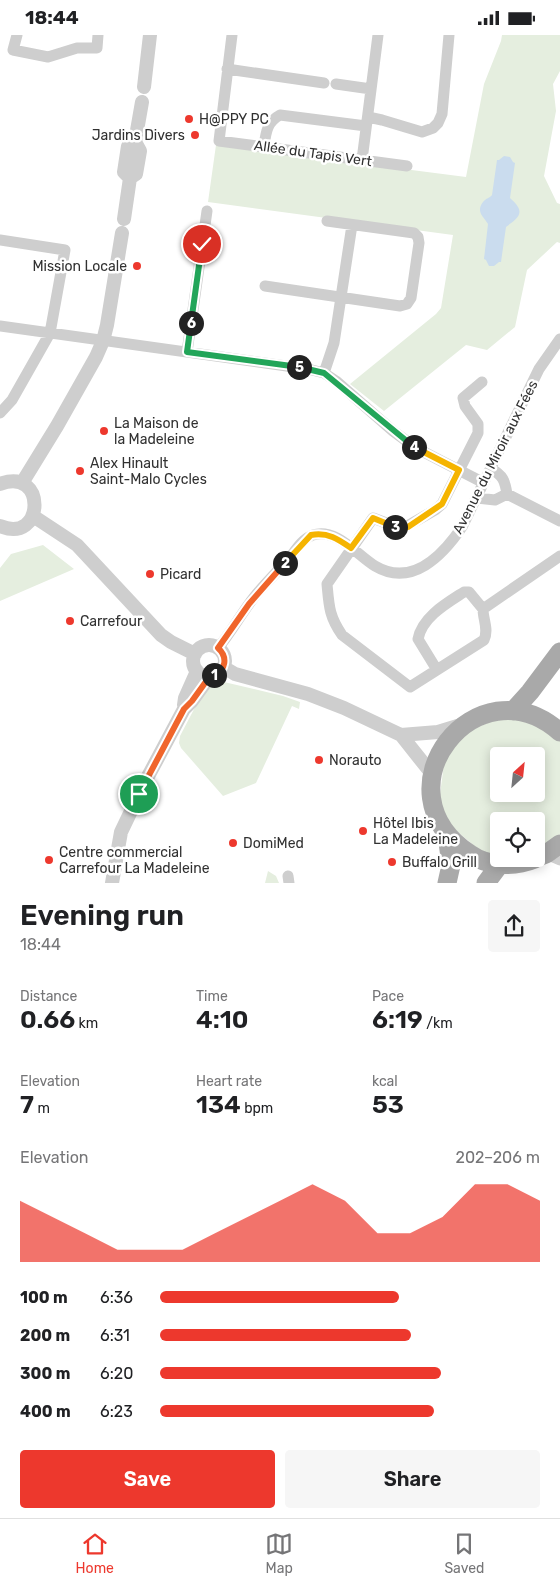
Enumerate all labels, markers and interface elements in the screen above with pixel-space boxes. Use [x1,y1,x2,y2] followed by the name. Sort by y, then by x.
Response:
[25,6,79,29] text: 18:44
[199,111,269,128] place label: H@PPY PC
[183,113,195,125] marker: H@PPY PC
[92,127,185,144] place label: Jardins Divers
[189,129,201,141] marker: Jardins Divers
[253,137,373,170] street label: Allée du Tapis Vert
[181,223,223,265] pin
[188,230,216,258] icon: check
[32,258,127,275] place label: Mission Locale
[131,260,143,272] marker: Mission Locale
[178,311,204,335] pin: 6
[187,315,196,332] text: 6
[286,355,312,379] pin: 5
[295,359,304,376] text: 5
[449,378,542,537] street label: Avenue du Miroir aux Fées
[114,415,199,448] place label: La Maison de la Madeleine
[98,425,110,437] marker: La Maison de la Madeleine
[402,435,426,459] pin: 4
[410,439,419,456] text: 4
[90,455,207,488] place label: Alex Hinault Saint-Malo Cycles
[74,465,86,477] marker: Alex Hinault Saint-Malo Cycles
[382,515,408,539] pin: 3
[391,519,400,536] text: 3
[272,551,298,575] pin: 2
[281,555,290,572] text: 2
[160,566,201,583] place label: Picard
[144,568,156,580] marker: Picard
[80,613,143,630] place label: Carrefour
[64,615,76,627] marker: Carrefour
[202,663,226,687] pin: 1
[211,667,218,684] text: 1
[490,747,545,803] north arrow
[490,747,545,867] map controls
[329,752,382,769] place label: Norauto
[313,754,325,766] marker: Norauto
[118,773,160,815] pin
[125,780,153,808] icon: arrive
[490,812,545,867] button: locate
[373,815,458,848] place label: Hôtel Ibis La Madeleine
[357,825,369,837] marker: Hôtel Ibis La Madeleine
[243,835,304,852] place label: DomiMed
[227,837,239,849] marker: DomiMed
[59,844,210,877] place label: Centre commercial Carrefour La Madeleine
[43,854,55,866] marker: Centre commercial Carrefour La Madeleine
[402,854,477,871] place label: Buffalo Grill
[386,856,398,868] marker: Buffalo Grill
[20,899,184,932] text: Evening run
[488,900,540,952] button: share
[20,935,61,954] text: 18:44
[20,988,77,1005] text: Distance
[196,988,228,1005] text: Time
[372,988,404,1005] text: Pace
[20,1005,75,1034] text: 0.66
[196,1005,248,1034] text: 4:10
[372,1005,423,1034] text: 6:19
[75,1015,98,1032] text: km
[423,1015,453,1032] text: /km
[20,1073,80,1090] text: Elevation
[196,1073,262,1090] text: Heart rate
[372,1073,398,1090] text: kcal
[20,1090,34,1119] text: 7
[196,1090,241,1119] text: 134
[372,1090,404,1119] text: 53
[34,1100,50,1117] text: m
[241,1100,273,1117] text: bpm
[20,1148,89,1167] text: Elevation
[456,1148,540,1167] text: 202–206 m
[20,1288,68,1307] text: 100 m
[100,1288,133,1307] text: 6:36
[20,1326,70,1345] text: 200 m
[100,1326,130,1345] text: 6:31
[20,1364,70,1383] text: 300 m
[100,1364,133,1383] text: 6:20
[20,1402,71,1421] text: 400 m
[100,1402,133,1421] text: 6:23
[20,1450,275,1508] button: Save
[285,1450,540,1508] button: Share
[76,1530,114,1577] tab: Home
[265,1530,293,1577] tab: Map
[444,1530,484,1577] tab: Saved

